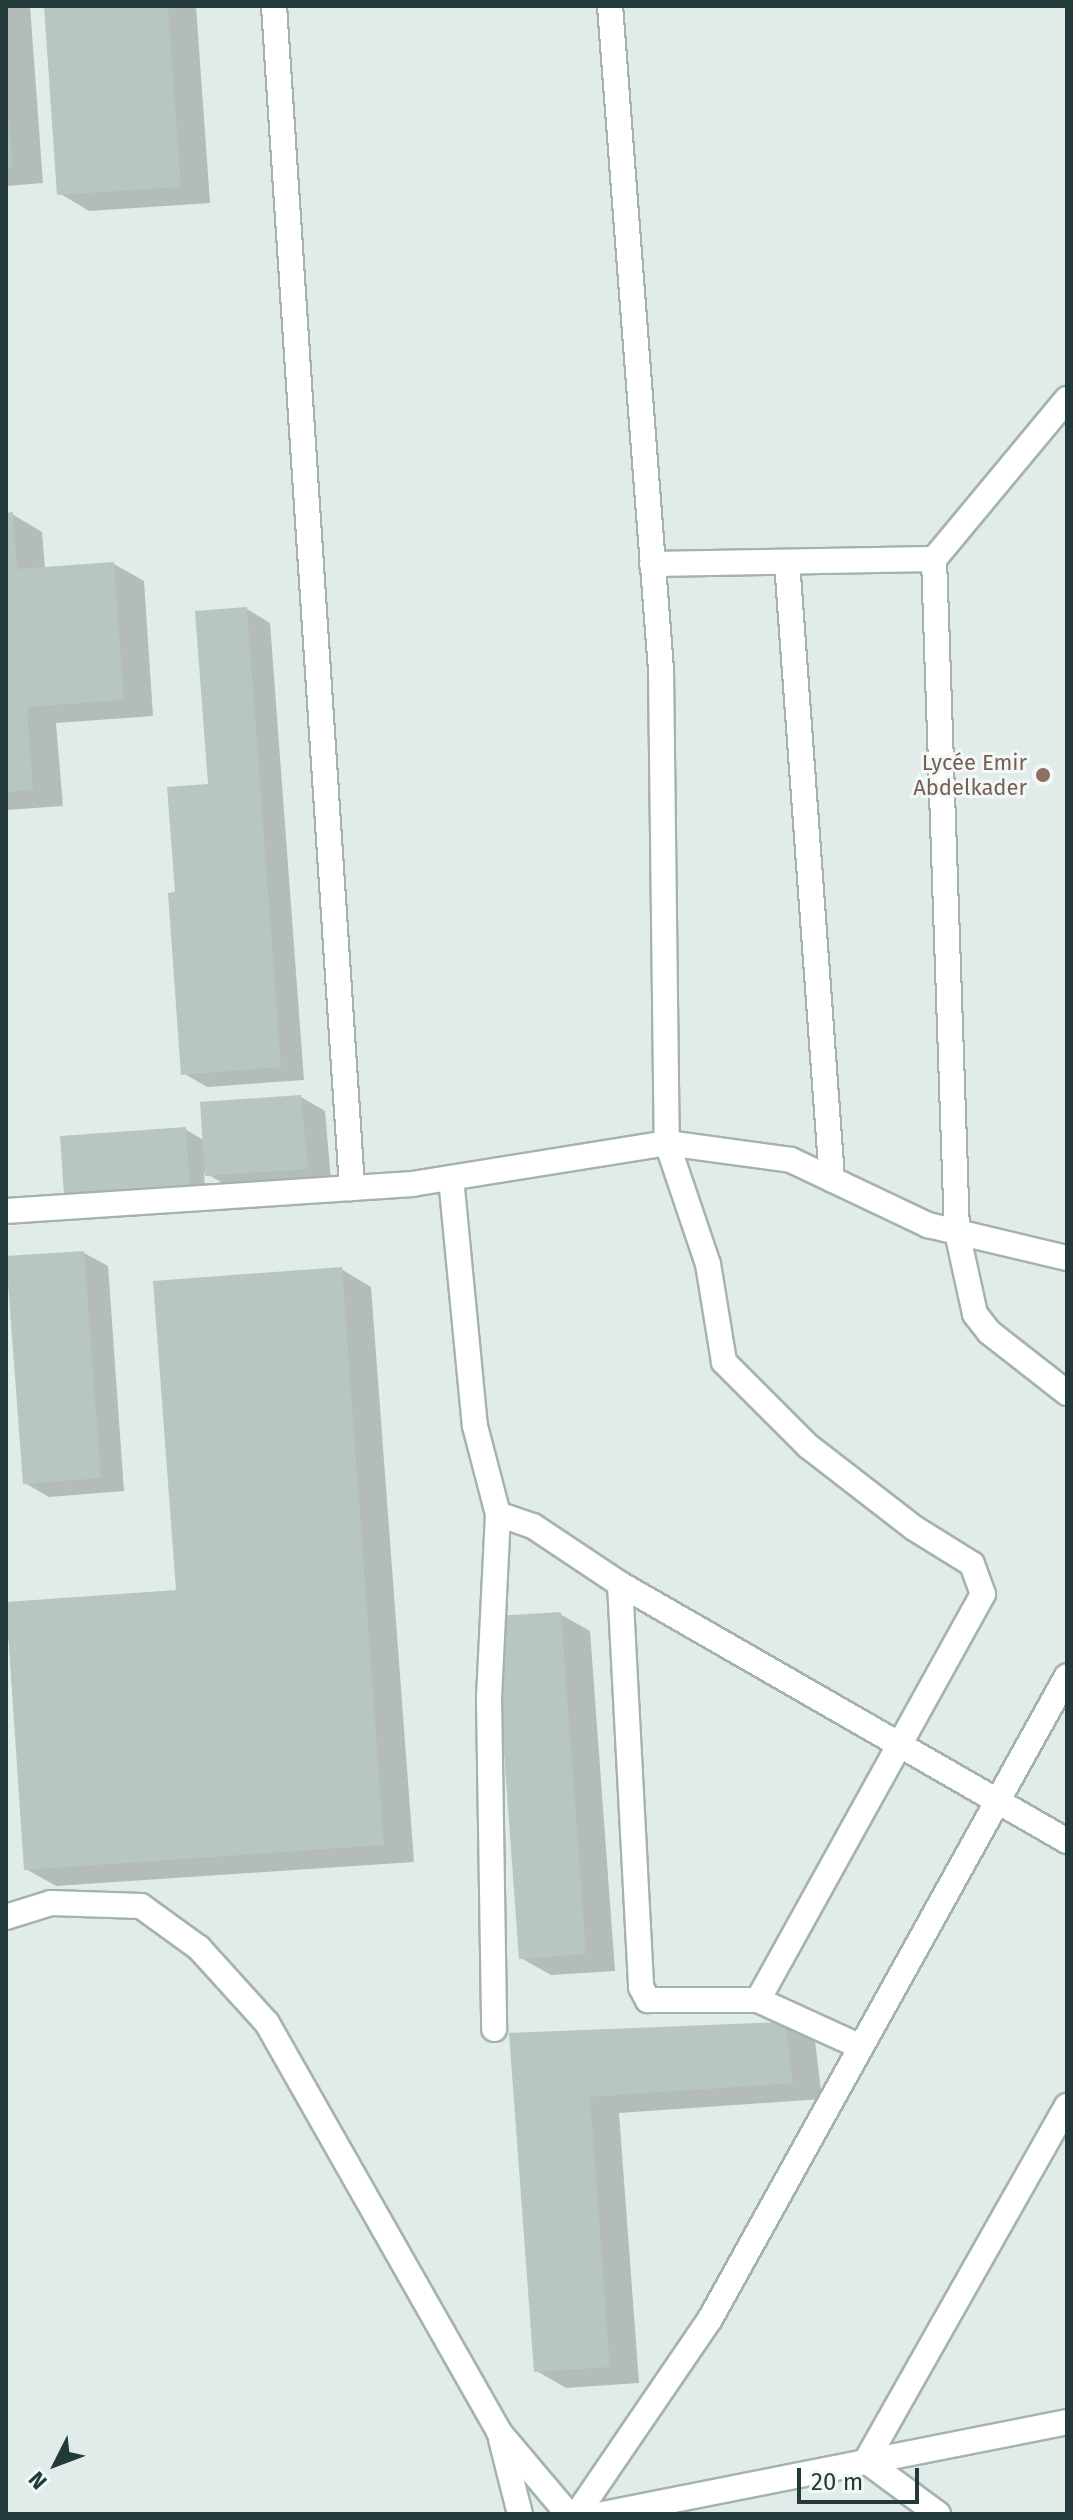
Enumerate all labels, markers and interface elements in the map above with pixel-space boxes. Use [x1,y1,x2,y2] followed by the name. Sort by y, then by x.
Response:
[913,749,1027,800] place label: Lycée Emir Abdelkader
[1034,766,1052,784] marker: Lycée Emir Abdelkader
[16,2424,96,2504] north arrow
[801,2452,923,2502] scale bar
[23,2466,53,2495] text: N
[811,2468,863,2496] text: 20 m

